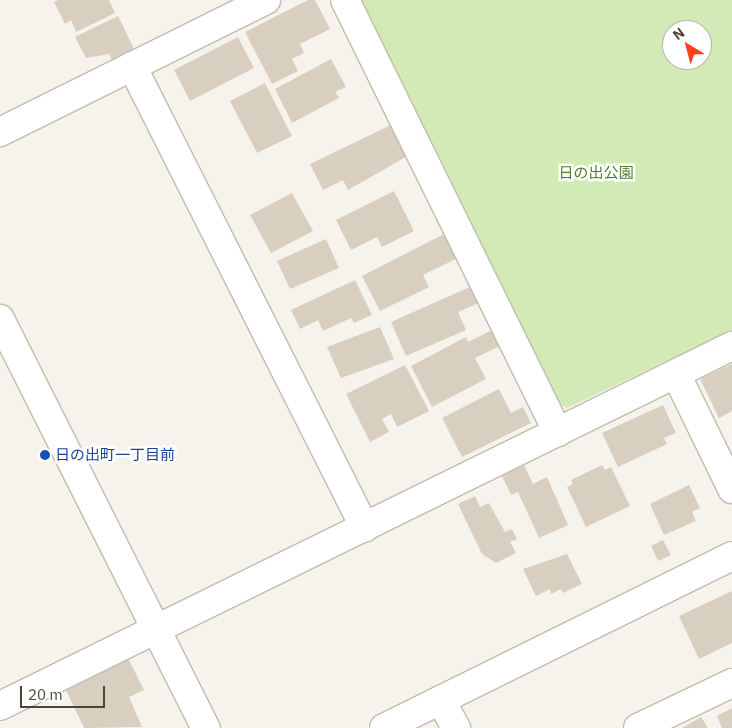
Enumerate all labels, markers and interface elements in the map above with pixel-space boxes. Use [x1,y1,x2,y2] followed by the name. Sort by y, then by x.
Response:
[662,20,712,70] north arrow
[669,24,688,44] text: N
[559,164,633,182] park label: 日の出公園
[55,446,175,464] place label: 日の出町一丁目前
[39,449,51,461] marker: 日の出町一丁目前
[22,676,108,708] scale bar
[28,685,63,704] text: 20 m

